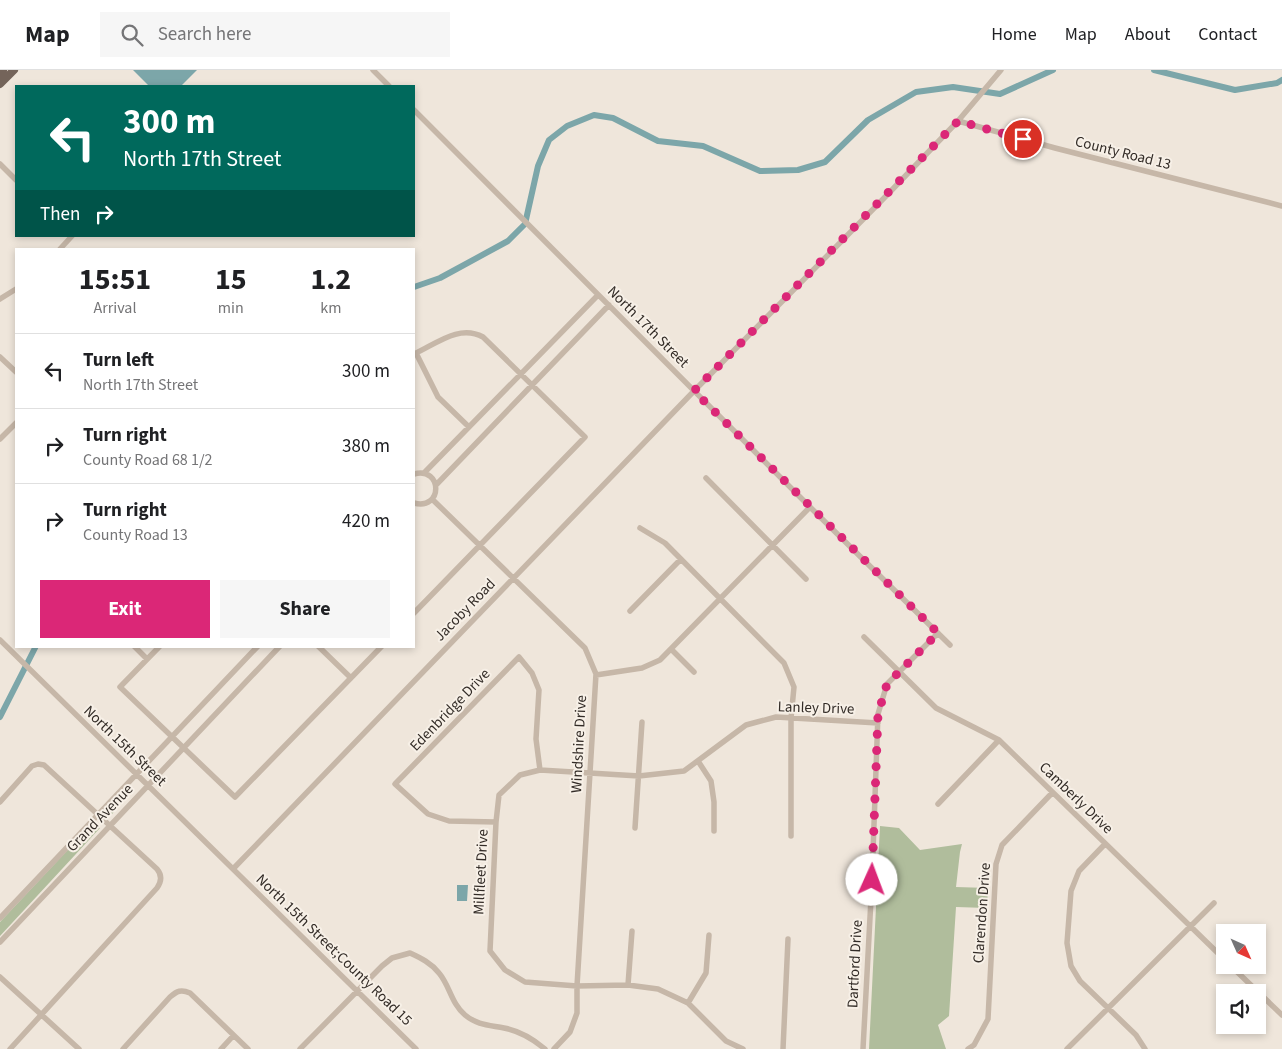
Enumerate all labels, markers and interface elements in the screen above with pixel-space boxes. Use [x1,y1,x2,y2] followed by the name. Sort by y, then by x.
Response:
[100,12,450,57] search box
[25,17,70,52] text: Map
[118,21,146,49] icon: search
[158,21,251,48] text: Search here
[991,22,1037,47] text: Home
[1065,22,1097,47] text: Map
[1125,22,1170,47] text: About
[1198,22,1257,47] text: Contact
[123,97,215,147] text: 300 m
[40,105,105,170] icon: left
[1002,118,1044,160] pin
[1009,125,1037,153] icon: arrive
[1073,131,1173,175] street label: County Road 13
[123,143,281,175] text: North 17th Street
[90,200,118,228] icon: right
[40,201,80,228] text: Then
[79,258,151,301] text: 15:51
[215,258,247,301] text: 15
[311,258,351,301] text: 1.2
[602,281,694,373] street label: North 17th Street
[93,297,137,319] text: Arrival
[218,297,244,319] text: min
[320,297,341,319] text: km
[83,347,154,374] text: Turn left
[40,357,68,385] icon: left
[342,358,390,385] text: 300 m
[83,374,198,396] text: North 17th Street
[83,422,167,449] text: Turn right
[40,432,68,460] icon: right
[342,433,390,460] text: 380 m
[83,449,213,471] text: County Road 68 1/2
[83,497,167,524] text: Turn right
[40,507,68,535] icon: right
[342,508,390,535] text: 420 m
[83,524,188,546] text: County Road 13
[430,574,500,646] street label: Jacoby Road
[40,580,210,638] button: Exit
[220,580,390,638] button: Share
[405,664,495,756] street label: Edenbridge Drive
[566,694,592,794] street label: Windshire Drive
[777,696,855,720] street label: Lanley Drive
[79,701,171,791] street label: North 15th Street
[1034,757,1118,839] street label: Camberly Drive
[62,779,138,857] street label: Grand Avenue
[468,829,494,915] street label: Millfleet Drive
[845,853,897,905] position arrow
[968,862,996,964] street label: Clarendon Drive
[251,869,417,1031] street label: North 15th Street;County Road 15
[842,919,868,1009] street label: Dartford Drive
[1216,924,1266,974] north arrow
[1216,924,1266,1034] map controls
[1216,984,1266,1034] button: sound

